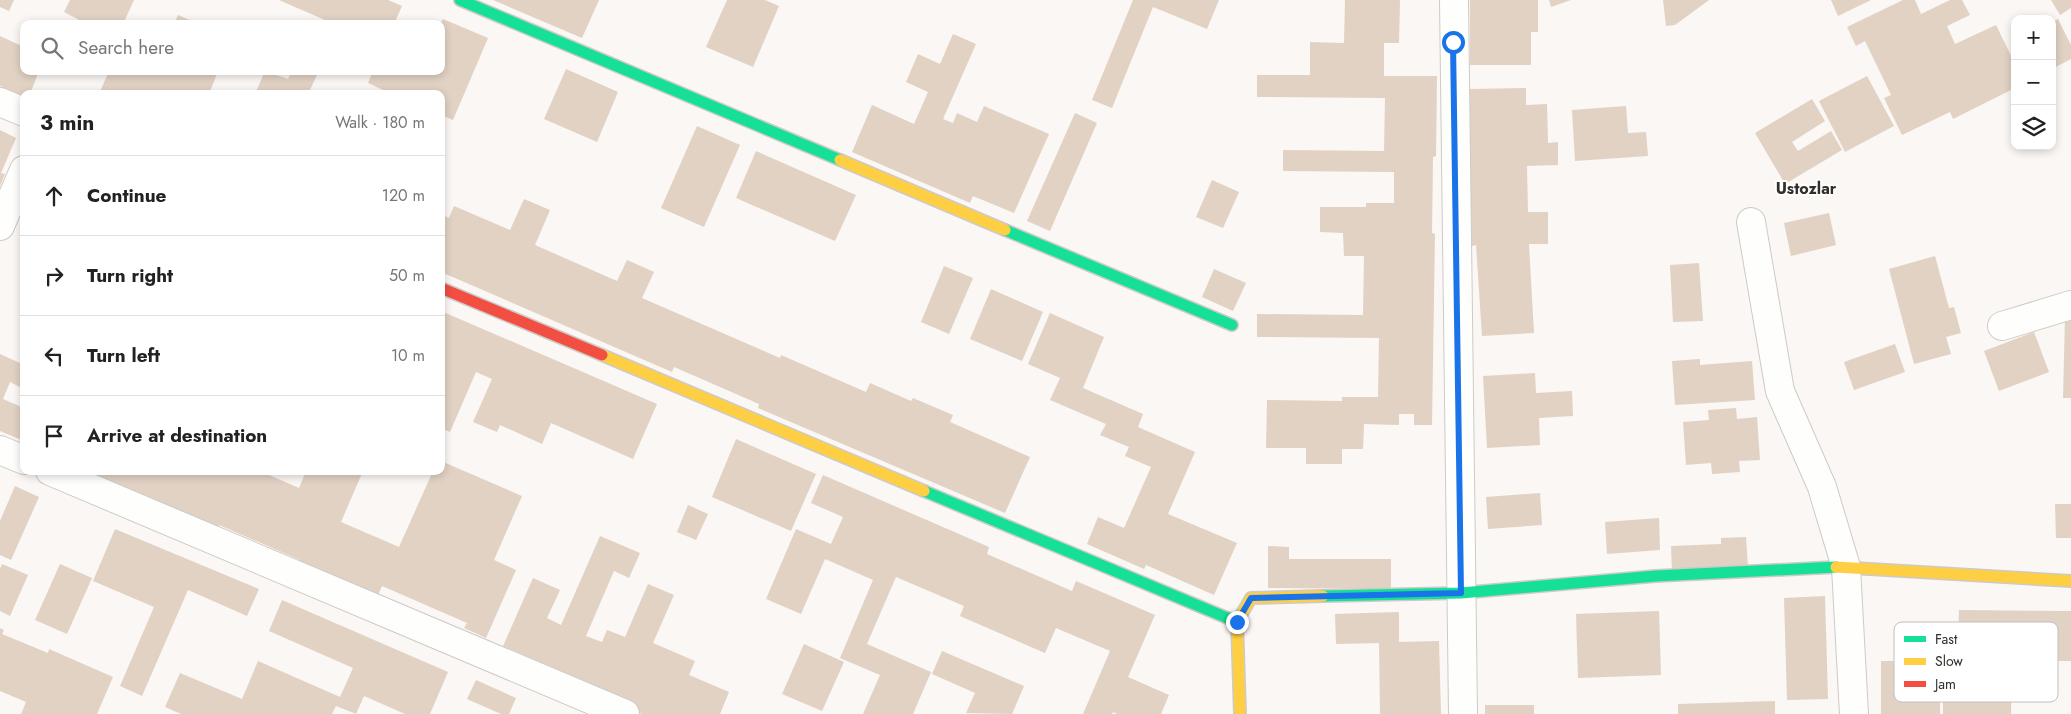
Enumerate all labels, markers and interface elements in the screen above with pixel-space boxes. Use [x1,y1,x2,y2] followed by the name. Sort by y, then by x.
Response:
[2011,15,2056,150] map controls
[2011,15,2056,60] button: +
[20,20,445,75] search box
[1442,31,1465,54] route start
[38,34,66,62] icon: search
[78,34,174,61] text: Search here
[2011,60,2056,105] button: −
[2011,105,2056,150] button: layers
[40,108,94,138] text: 3 min
[335,111,425,134] text: Walk · 180 m
[1776,177,1837,200] district label: Ustozlar
[40,182,68,210] icon: ahead
[87,182,166,209] text: Continue
[382,184,425,207] text: 120 m
[40,262,68,290] icon: right
[87,262,173,289] text: Turn right
[389,264,425,287] text: 50 m
[40,342,68,370] icon: left
[87,342,160,369] text: Turn left
[391,344,425,367] text: 10 m
[40,422,68,450] icon: arrive
[87,422,267,449] text: Arrive at destination
[1226,611,1249,634] route end
[1894,622,2058,702] legend
[1935,629,1958,649] text: Fast
[1935,651,1963,671] text: Slow
[1933,674,1956,694] text: Jam

